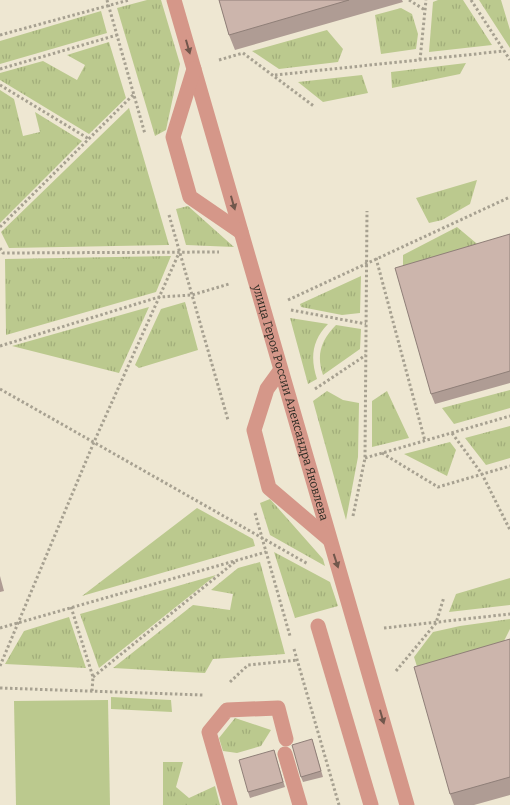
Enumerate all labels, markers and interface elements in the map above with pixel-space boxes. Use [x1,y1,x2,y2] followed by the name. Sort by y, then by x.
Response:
[184,39,192,54] one-way arrow
[229,196,237,211] one-way arrow
[249,282,331,523] street label: улица Героя России Александра Яковлева
[333,553,341,568] one-way arrow
[378,709,386,724] one-way arrow

